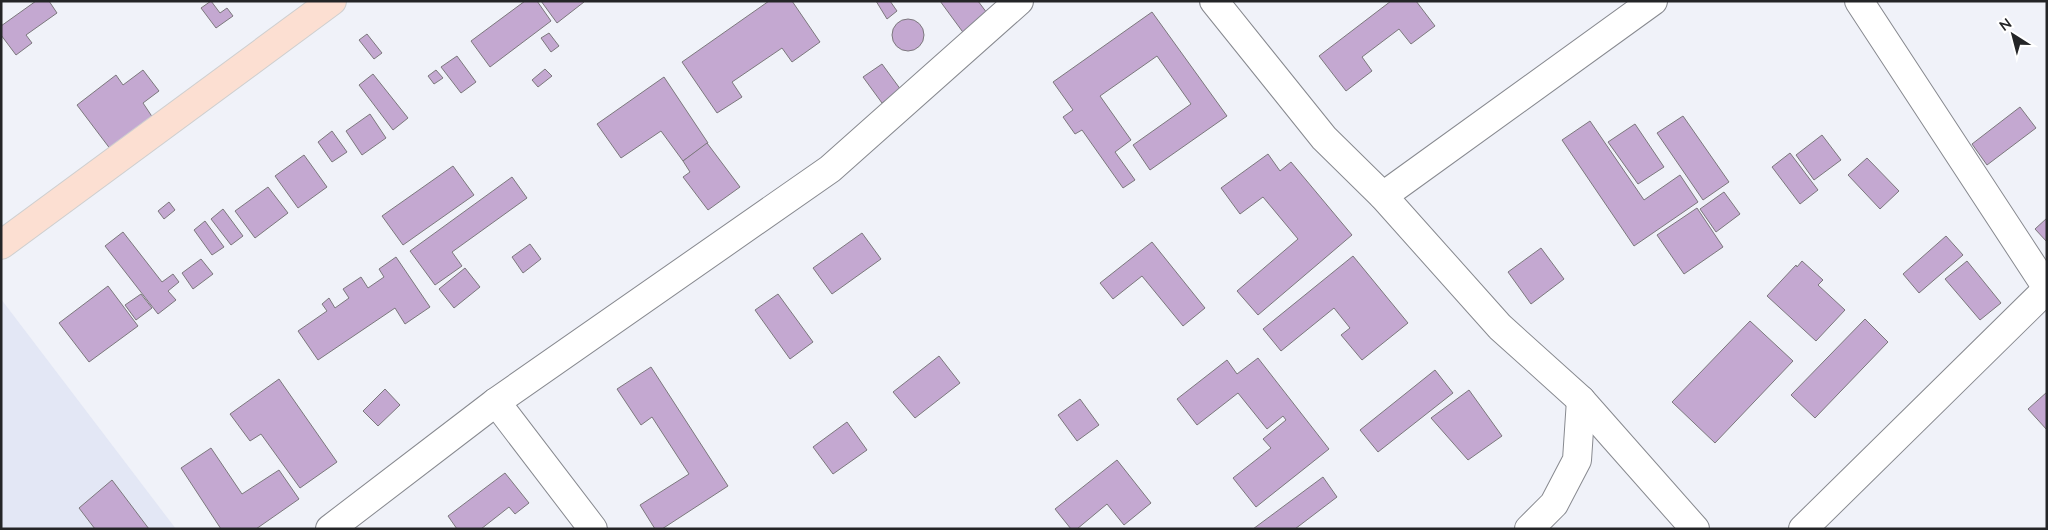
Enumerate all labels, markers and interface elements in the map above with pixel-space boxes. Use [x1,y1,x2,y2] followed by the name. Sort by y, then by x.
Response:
[1988,10,2038,60] north arrow
[1996,14,2014,34] text: N

